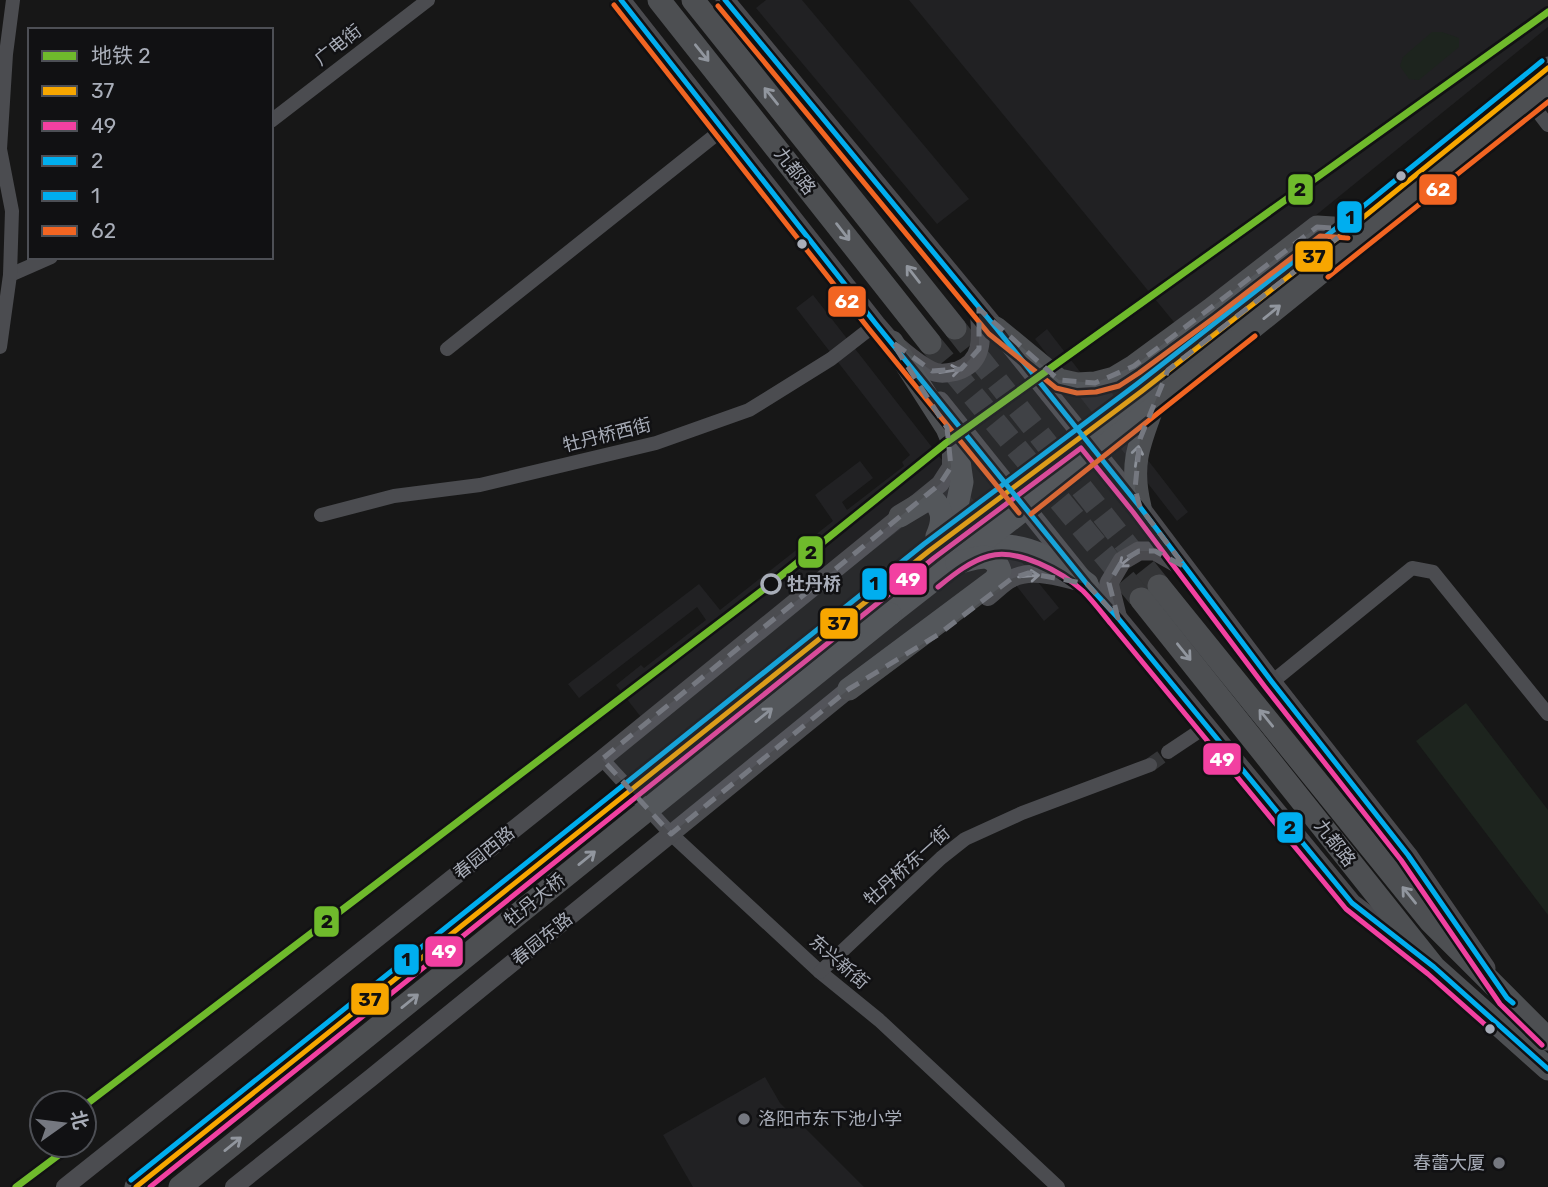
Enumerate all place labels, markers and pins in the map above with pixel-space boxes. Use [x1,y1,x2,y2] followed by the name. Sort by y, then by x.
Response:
[1394,169,1408,183] unlabelled marker
[795,237,809,251] unlabelled marker
[787,573,841,595] place label: 牡丹桥
[761,574,781,594] marker: 牡丹桥
[1483,1022,1497,1036] unlabelled marker
[758,1108,902,1130] place label: 洛阳市东下池小学
[736,1111,752,1127] marker: 洛阳市东下池小学
[1413,1152,1485,1174] place label: 春蕾大厦
[1491,1155,1507,1171] marker: 春蕾大厦

